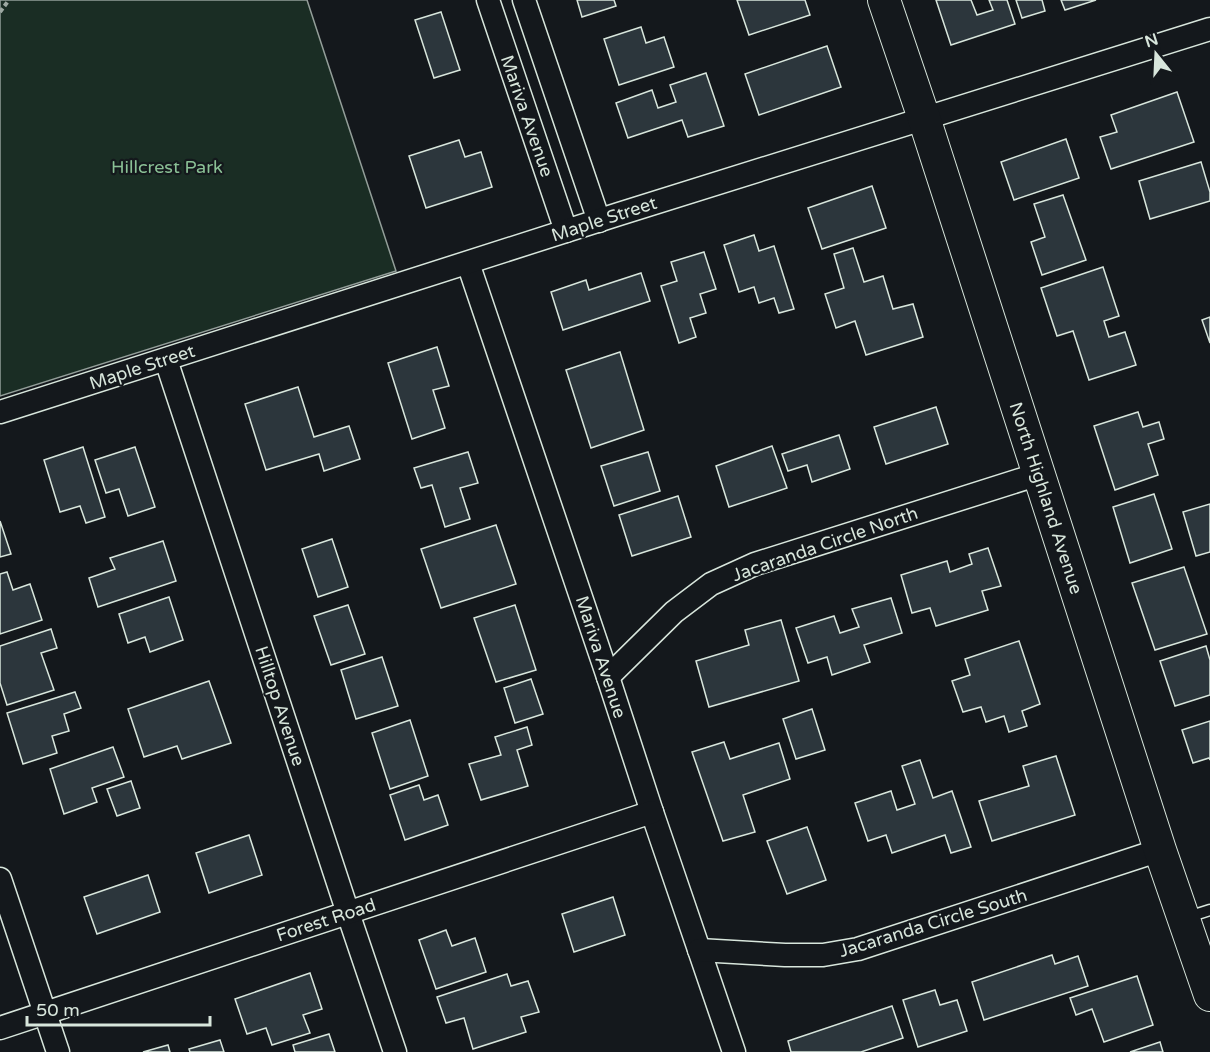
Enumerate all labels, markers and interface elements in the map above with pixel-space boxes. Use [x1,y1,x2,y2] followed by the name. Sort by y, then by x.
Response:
[1126,24,1186,84] north arrow
[1142,29,1161,52] text: N
[496,52,558,180] street label: Mariva Avenue
[111,156,223,178] park label: Hillcrest Park
[548,192,660,246] street label: Maple Street
[86,340,198,394] street label: Maple Street
[1005,399,1087,597] street label: North Highland Avenue
[729,502,921,586] street label: Jacaranda Circle North
[571,593,631,721] street label: Mariva Avenue
[250,643,310,769] street label: Hilltop Avenue
[836,884,1030,962] street label: Jacaranda Circle South
[273,894,379,946] street label: Forest Road
[27,989,210,1027] scale bar
[36,999,80,1021] text: 50 m

